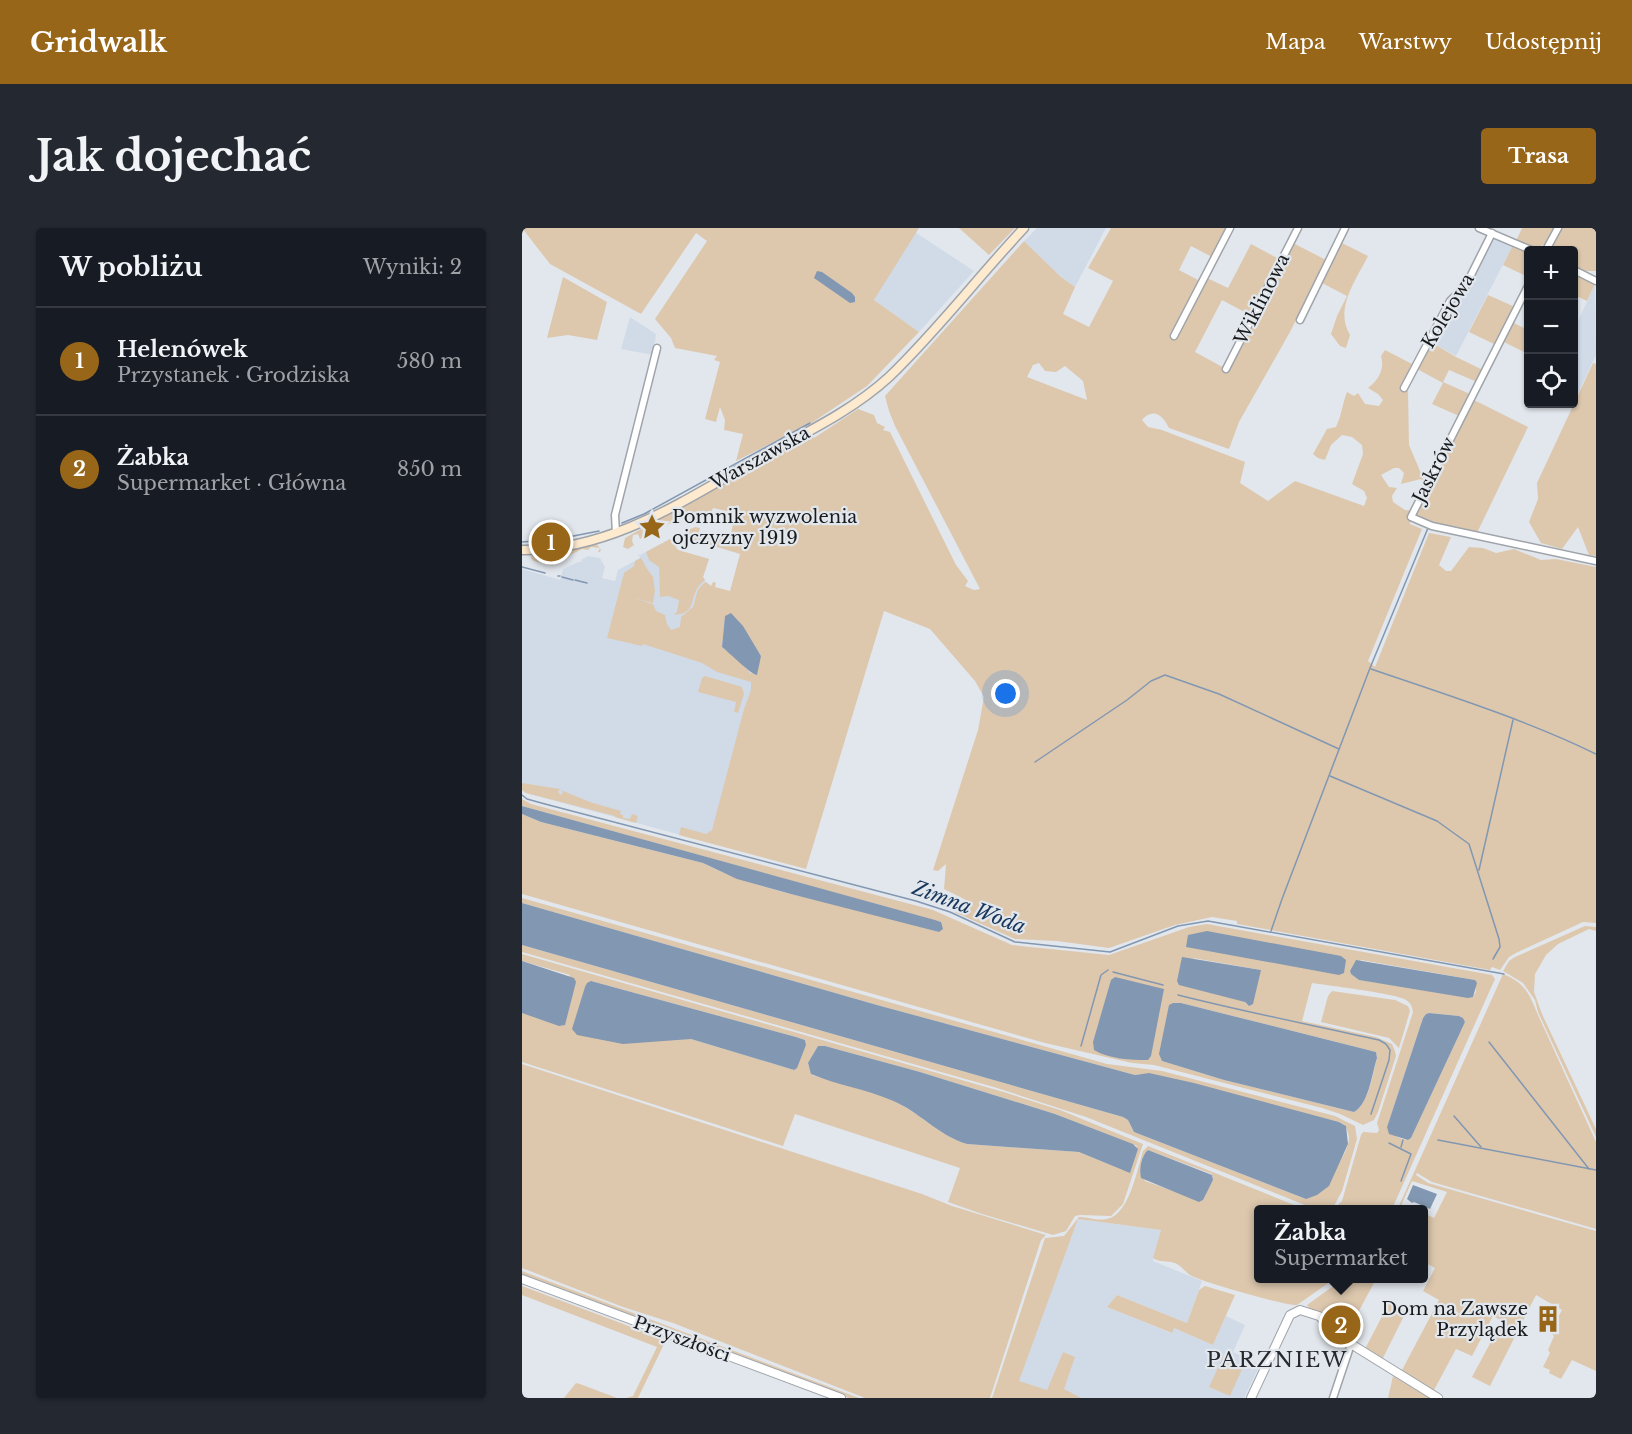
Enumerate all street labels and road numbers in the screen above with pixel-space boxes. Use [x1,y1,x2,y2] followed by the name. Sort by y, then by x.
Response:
[1229,250,1294,349] street label: Wiklinowa
[1417,270,1479,352] street label: Kolejowa
[706,422,814,495] street label: Warszawska
[1407,433,1460,508] street label: Jaskrów
[630,1311,734,1367] street label: Przyszłości

